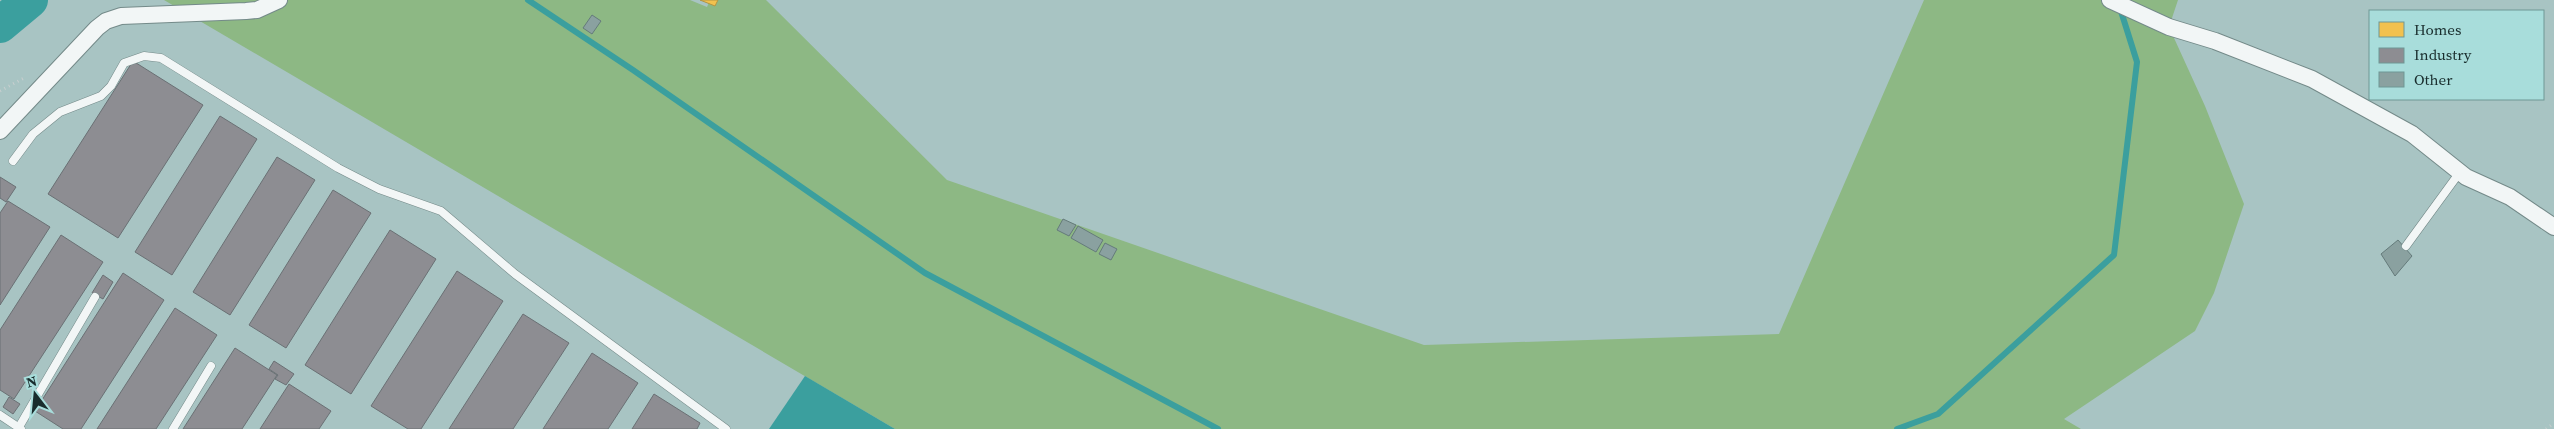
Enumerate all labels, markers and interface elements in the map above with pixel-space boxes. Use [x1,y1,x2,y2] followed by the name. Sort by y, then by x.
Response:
[2369,10,2544,100] legend
[2414,19,2461,40] text: Homes
[2414,44,2472,65] text: Industry
[2414,69,2453,90] text: Other
[10,369,60,419] north arrow
[24,370,39,393] text: N

